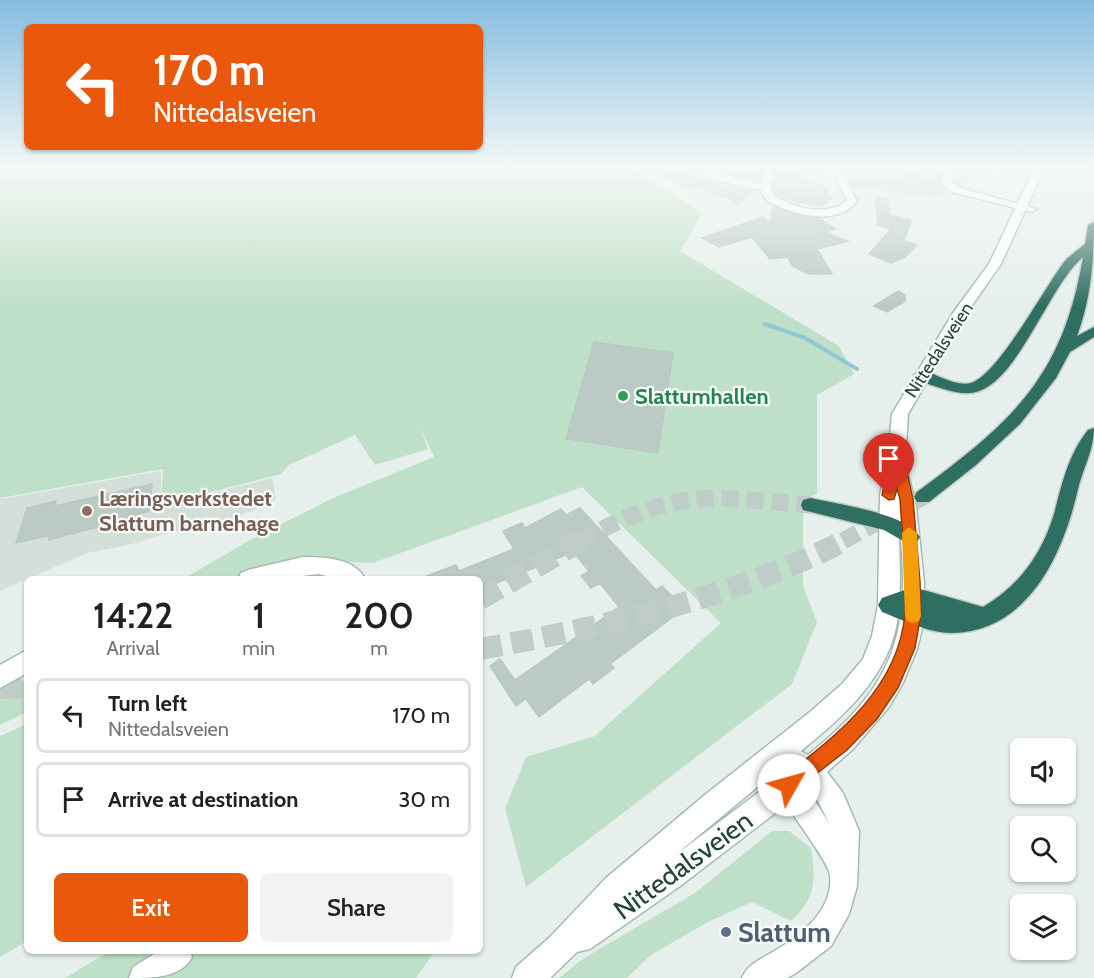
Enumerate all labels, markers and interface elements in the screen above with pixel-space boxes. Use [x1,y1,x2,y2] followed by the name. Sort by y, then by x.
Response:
[153,44,265,96] text: 170 m
[54,48,132,126] icon: left
[153,96,316,129] text: Nittedalsveien
[900,298,978,402] street label: Nittedalsveien
[635,383,769,410] place label: Slattumhallen
[616,389,630,403] marker: Slattumhallen
[863,433,914,495] pin
[872,442,905,475] icon: arrive
[99,485,279,537] place label: Læringsverkstedet Slattum barnehage
[80,504,94,518] marker: Læringsverkstedet Slattum barnehage
[93,593,173,637] text: 14:22
[252,593,265,637] text: 1
[344,593,414,637] text: 200
[107,636,160,660] text: Arrival
[242,636,275,660] text: min
[370,636,388,660] text: m
[108,690,187,717] text: Turn left
[57,699,90,732] icon: left
[392,702,450,729] text: 170 m
[108,717,229,741] text: Nittedalsveien
[1010,738,1076,960] map controls
[1010,738,1076,804] button: sound
[757,753,821,817] position arrow
[57,783,90,816] icon: arrive
[108,786,298,813] text: Arrive at destination
[398,786,450,813] text: 30 m
[607,804,759,926] street label: Nittedalsveien
[1010,816,1076,882] button: search
[54,873,248,942] button: Exit
[260,873,453,942] button: Share
[1010,894,1076,960] button: layers
[738,916,831,949] place label: Slattum
[719,925,733,939] marker: Slattum

